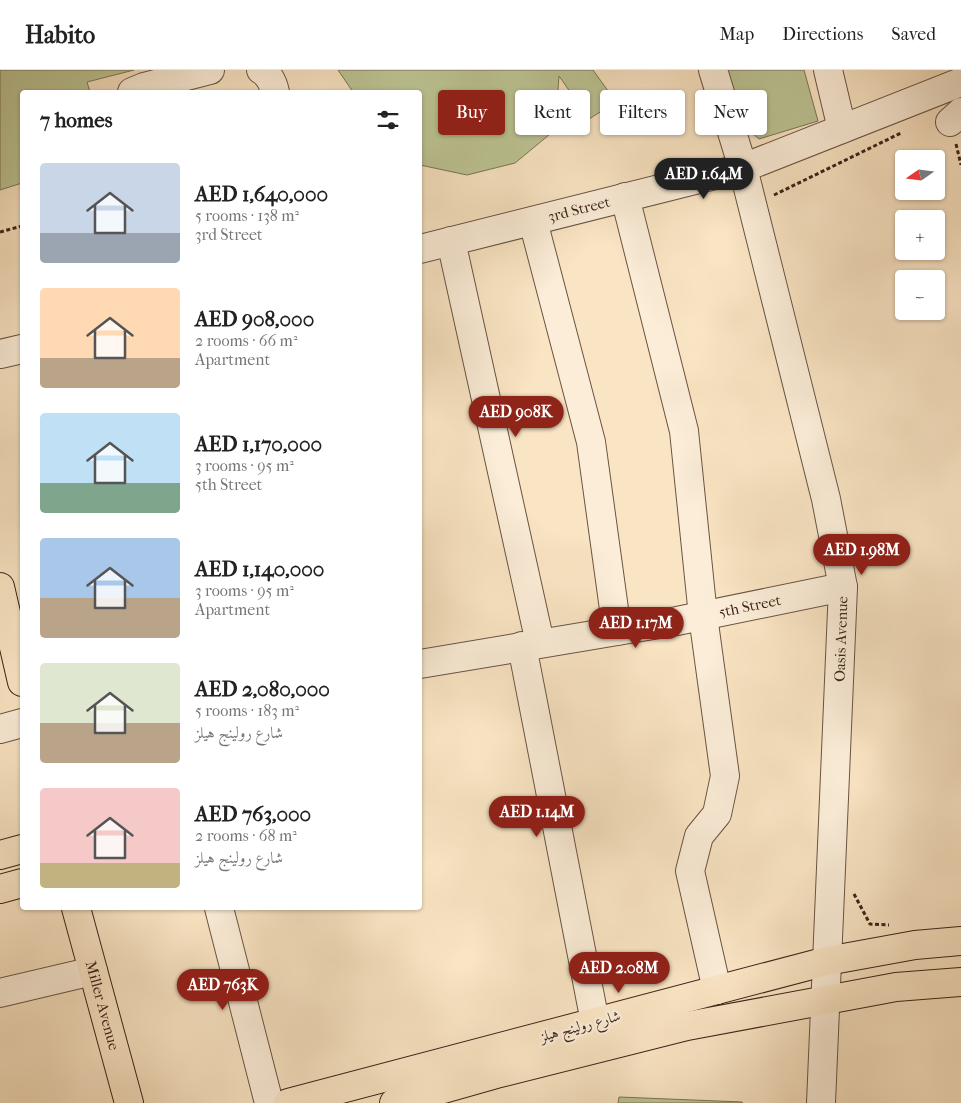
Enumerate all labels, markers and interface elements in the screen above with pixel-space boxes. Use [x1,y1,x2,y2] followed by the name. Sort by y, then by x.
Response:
[25,21,95,49] text: Habito
[720,24,754,45] text: Map
[782,24,863,45] text: Directions
[891,24,936,45] text: Saved
[438,90,505,135] chip: Buy
[515,90,590,135] chip: Rent
[600,90,685,135] chip: Filters
[695,90,767,135] chip: New
[374,106,402,134] icon: filters
[40,108,112,132] text: 7 homes
[895,150,945,200] north arrow
[895,150,945,320] map controls
[647,158,761,200] pin: AED 1.64M
[665,164,743,183] text: AED 1.64M
[195,182,328,206] text: AED 1,640,000
[80,183,140,243] icon: home
[546,193,613,226] street label: 3rd Street
[195,206,299,225] text: 5 rooms · 138 m²
[895,210,945,260] button: +
[195,225,263,244] text: 3rd Street
[895,270,945,320] button: −
[195,307,314,331] text: AED 908,000
[80,308,140,368] icon: home
[195,331,297,350] text: 2 rooms · 66 m²
[195,350,270,369] text: Apartment
[464,396,568,438] pin: AED 908K
[480,402,552,421] text: AED 908K
[195,432,322,456] text: AED 1,170,000
[80,433,140,493] icon: home
[195,456,294,475] text: 3 rooms · 95 m²
[195,475,262,494] text: 5th Street
[805,534,919,576] pin: AED 1.98M
[824,540,900,559] text: AED 1.98M
[195,557,324,581] text: AED 1,140,000
[80,558,140,618] icon: home
[195,581,294,600] text: 3 rooms · 95 m²
[717,591,783,621] street label: 5th Street
[831,595,852,682] street label: Oasis Avenue
[195,600,270,619] text: Apartment
[579,606,693,649] pin: AED 1.17M
[600,613,672,632] text: AED 1.17M
[195,677,330,701] text: AED 2,080,000
[80,683,140,743] icon: home
[195,701,299,720] text: 5 rooms · 183 m²
[195,723,283,742] text: شارع رولينج هيلز
[480,796,594,838] pin: AED 1.14M
[195,802,311,826] text: AED 763,000
[500,802,574,821] text: AED 1.14M
[80,808,140,868] icon: home
[195,826,297,845] text: 2 rooms · 68 m²
[195,848,283,867] text: شارع رولينج هيلز
[562,952,676,994] pin: AED 2.08M
[580,958,658,977] text: AED 2.08M
[82,959,123,1053] street label: Miller Avenue
[171,968,275,1011] pin: AED 763K
[188,975,258,994] text: AED 763K
[536,1007,623,1051] street label: شارع رولينج هيلز

